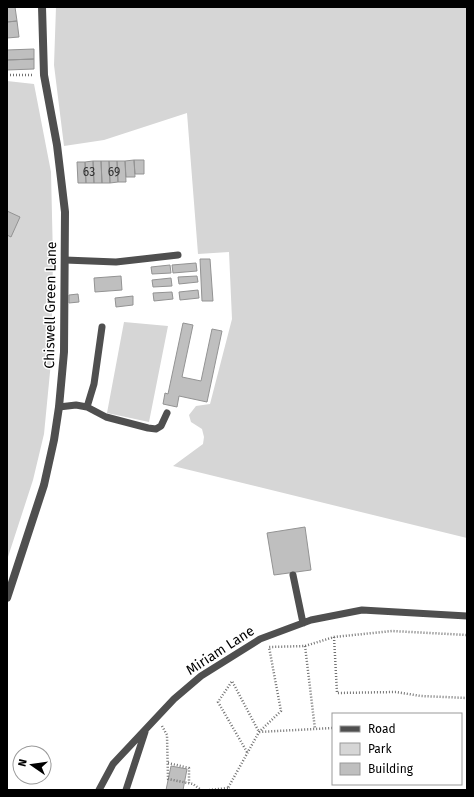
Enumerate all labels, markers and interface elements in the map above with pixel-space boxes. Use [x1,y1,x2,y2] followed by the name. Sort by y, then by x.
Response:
[83,165,95,179] house number: 63
[108,165,120,179] house number: 69
[41,241,60,369] street label: Chiswell Green Lane
[183,622,258,679] street label: Miriam Lane
[332,713,462,785] legend
[368,722,396,736] text: Road
[368,742,392,756] text: Park
[12,745,52,785] north arrow
[16,758,30,768] text: N
[368,762,414,776] text: Building

